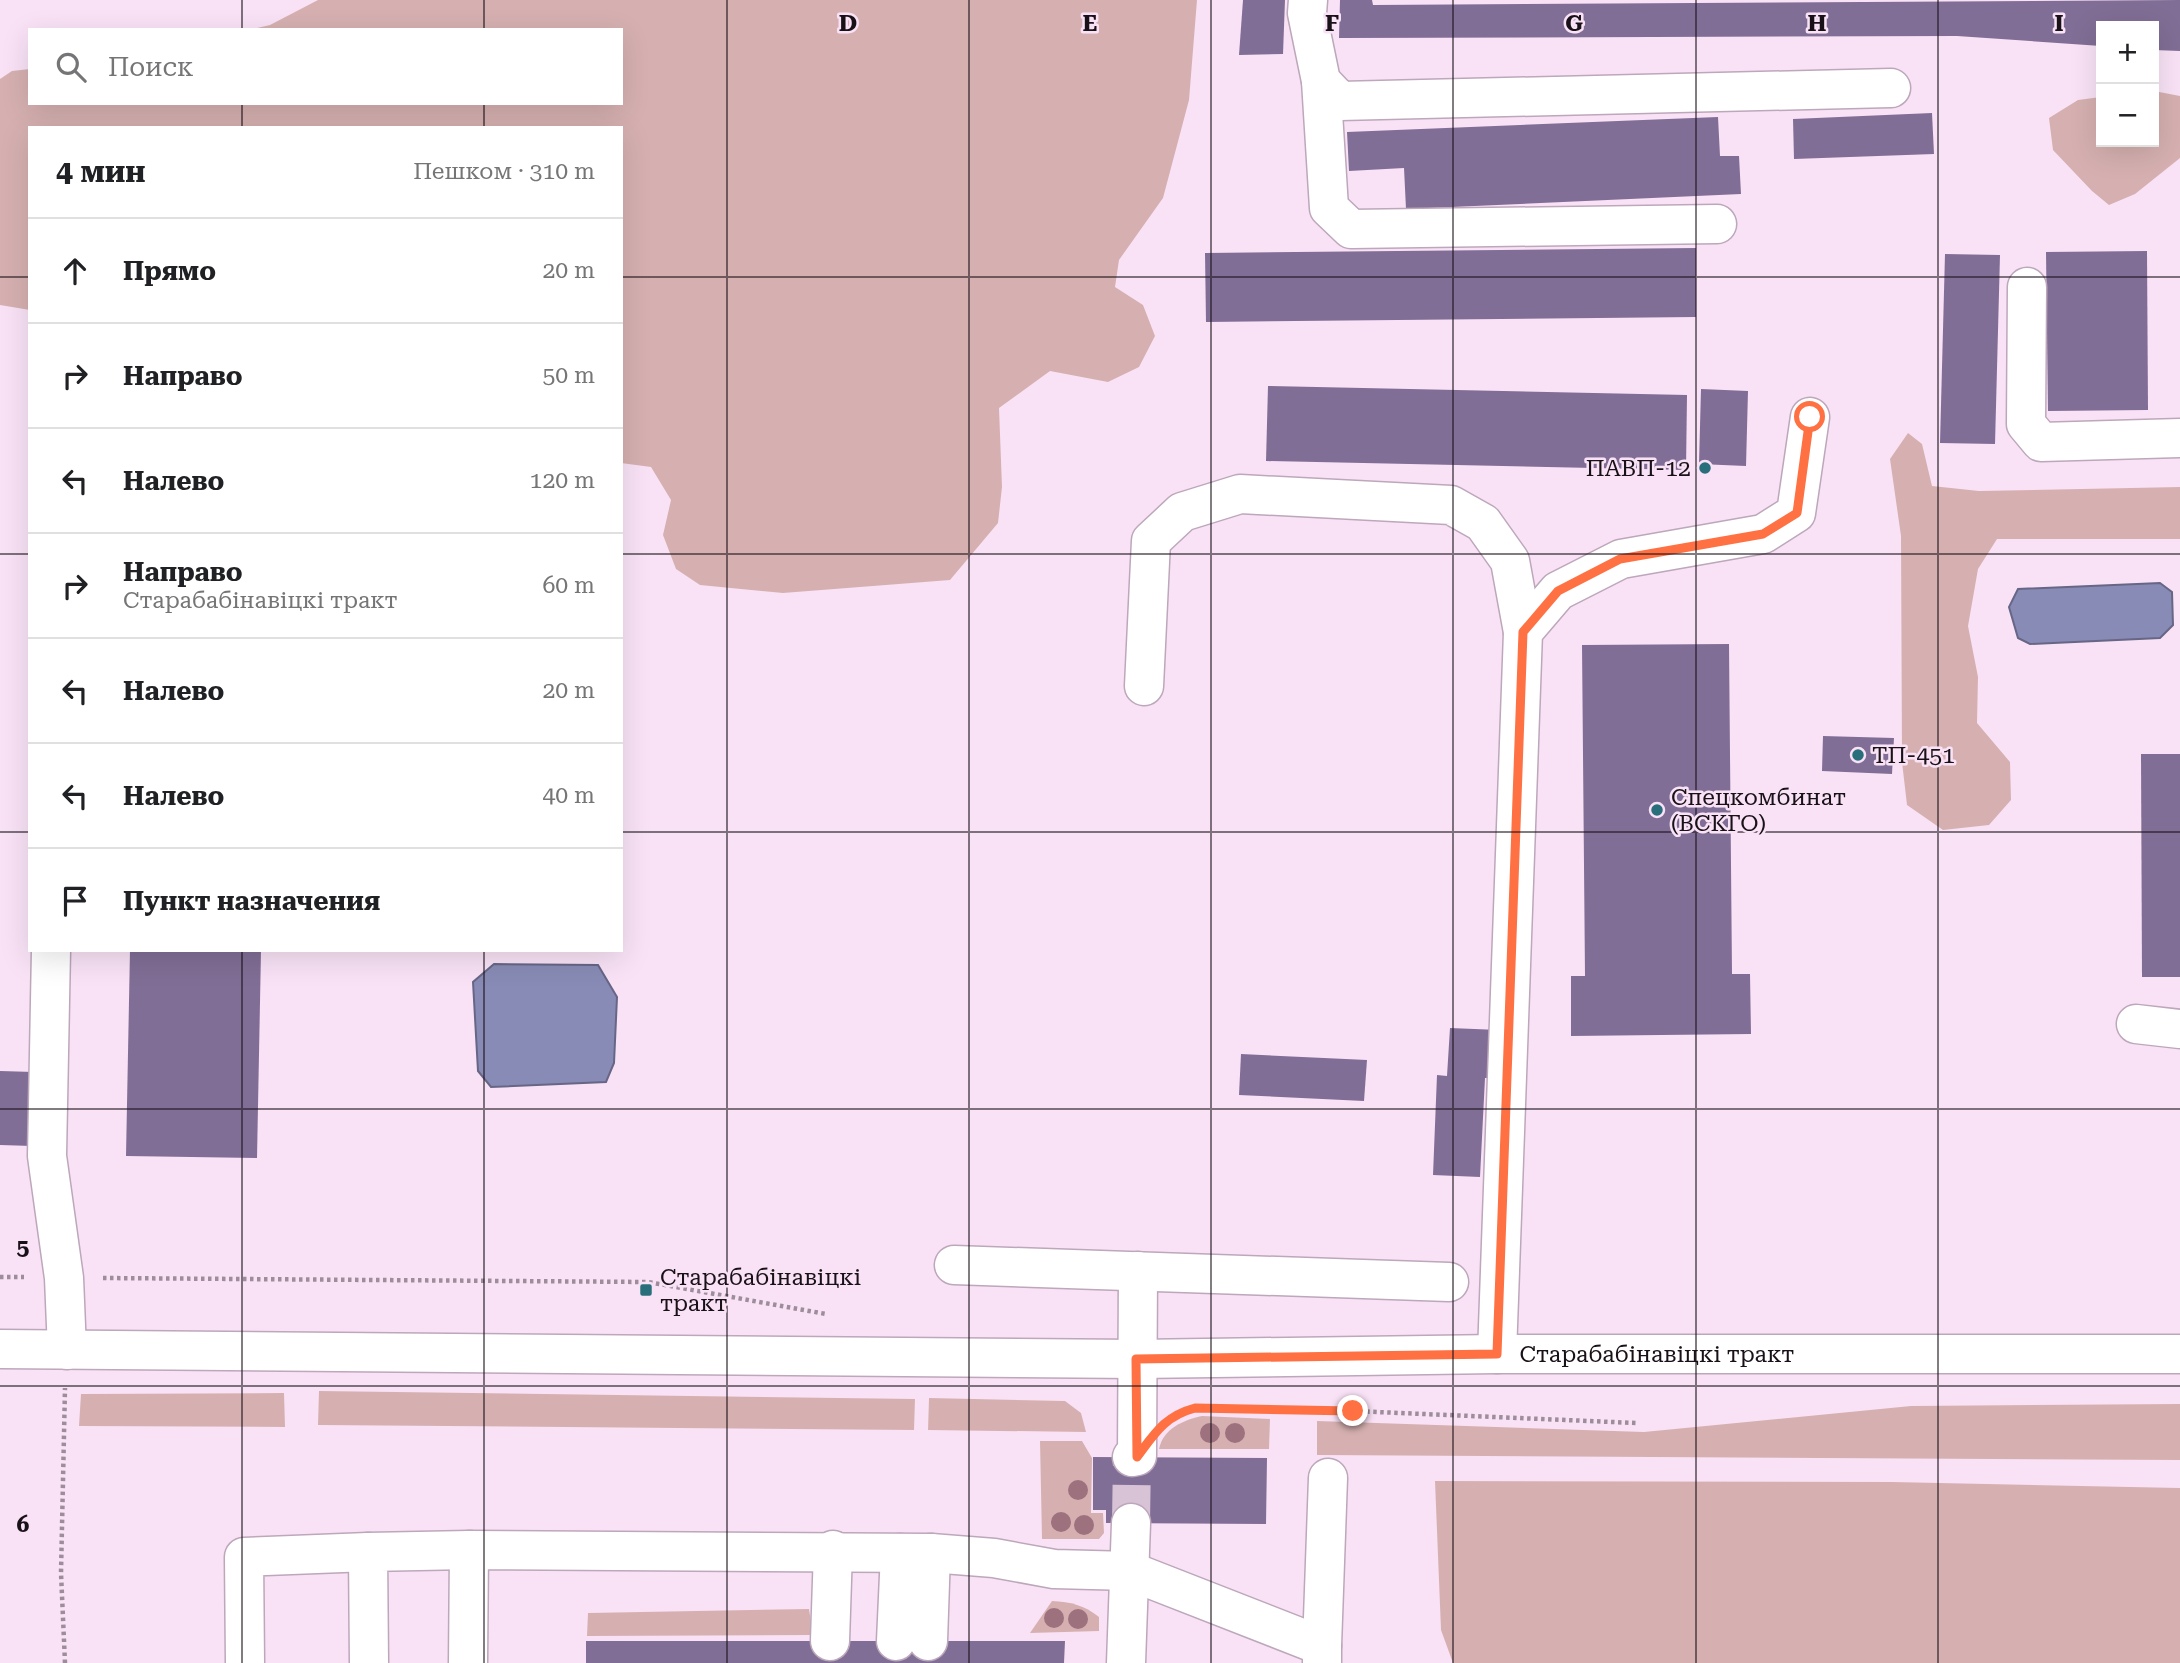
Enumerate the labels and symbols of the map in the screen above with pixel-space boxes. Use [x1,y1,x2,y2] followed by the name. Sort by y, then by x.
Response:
[839,10,857,37] text: D
[1083,10,1097,37] text: E
[1325,10,1339,37] text: F
[1565,10,1583,37] text: G
[1808,10,1827,37] text: H
[2054,10,2064,37] text: I
[1794,401,1825,432] route start
[1586,455,1691,482] place label: ПАВП-12
[1697,460,1713,476] marker: ПАВП-12
[1872,742,1955,769] place label: ТП-451
[1850,747,1866,763] marker: ТП-451
[1671,784,1846,837] place label: Спецкомбинат (ВСКГО)
[1649,802,1665,818] marker: Спецкомбинат (ВСКГО)
[17,1234,30,1261] text: 5
[660,1264,861,1317] place label: Старабабінавіцкі тракт
[638,1282,654,1298] marker: Старабабінавіцкі тракт
[1520,1341,1794,1368] street label: Старабабінавіцкі тракт
[1337,1395,1368,1426] route end
[17,1511,30,1538] text: 6

